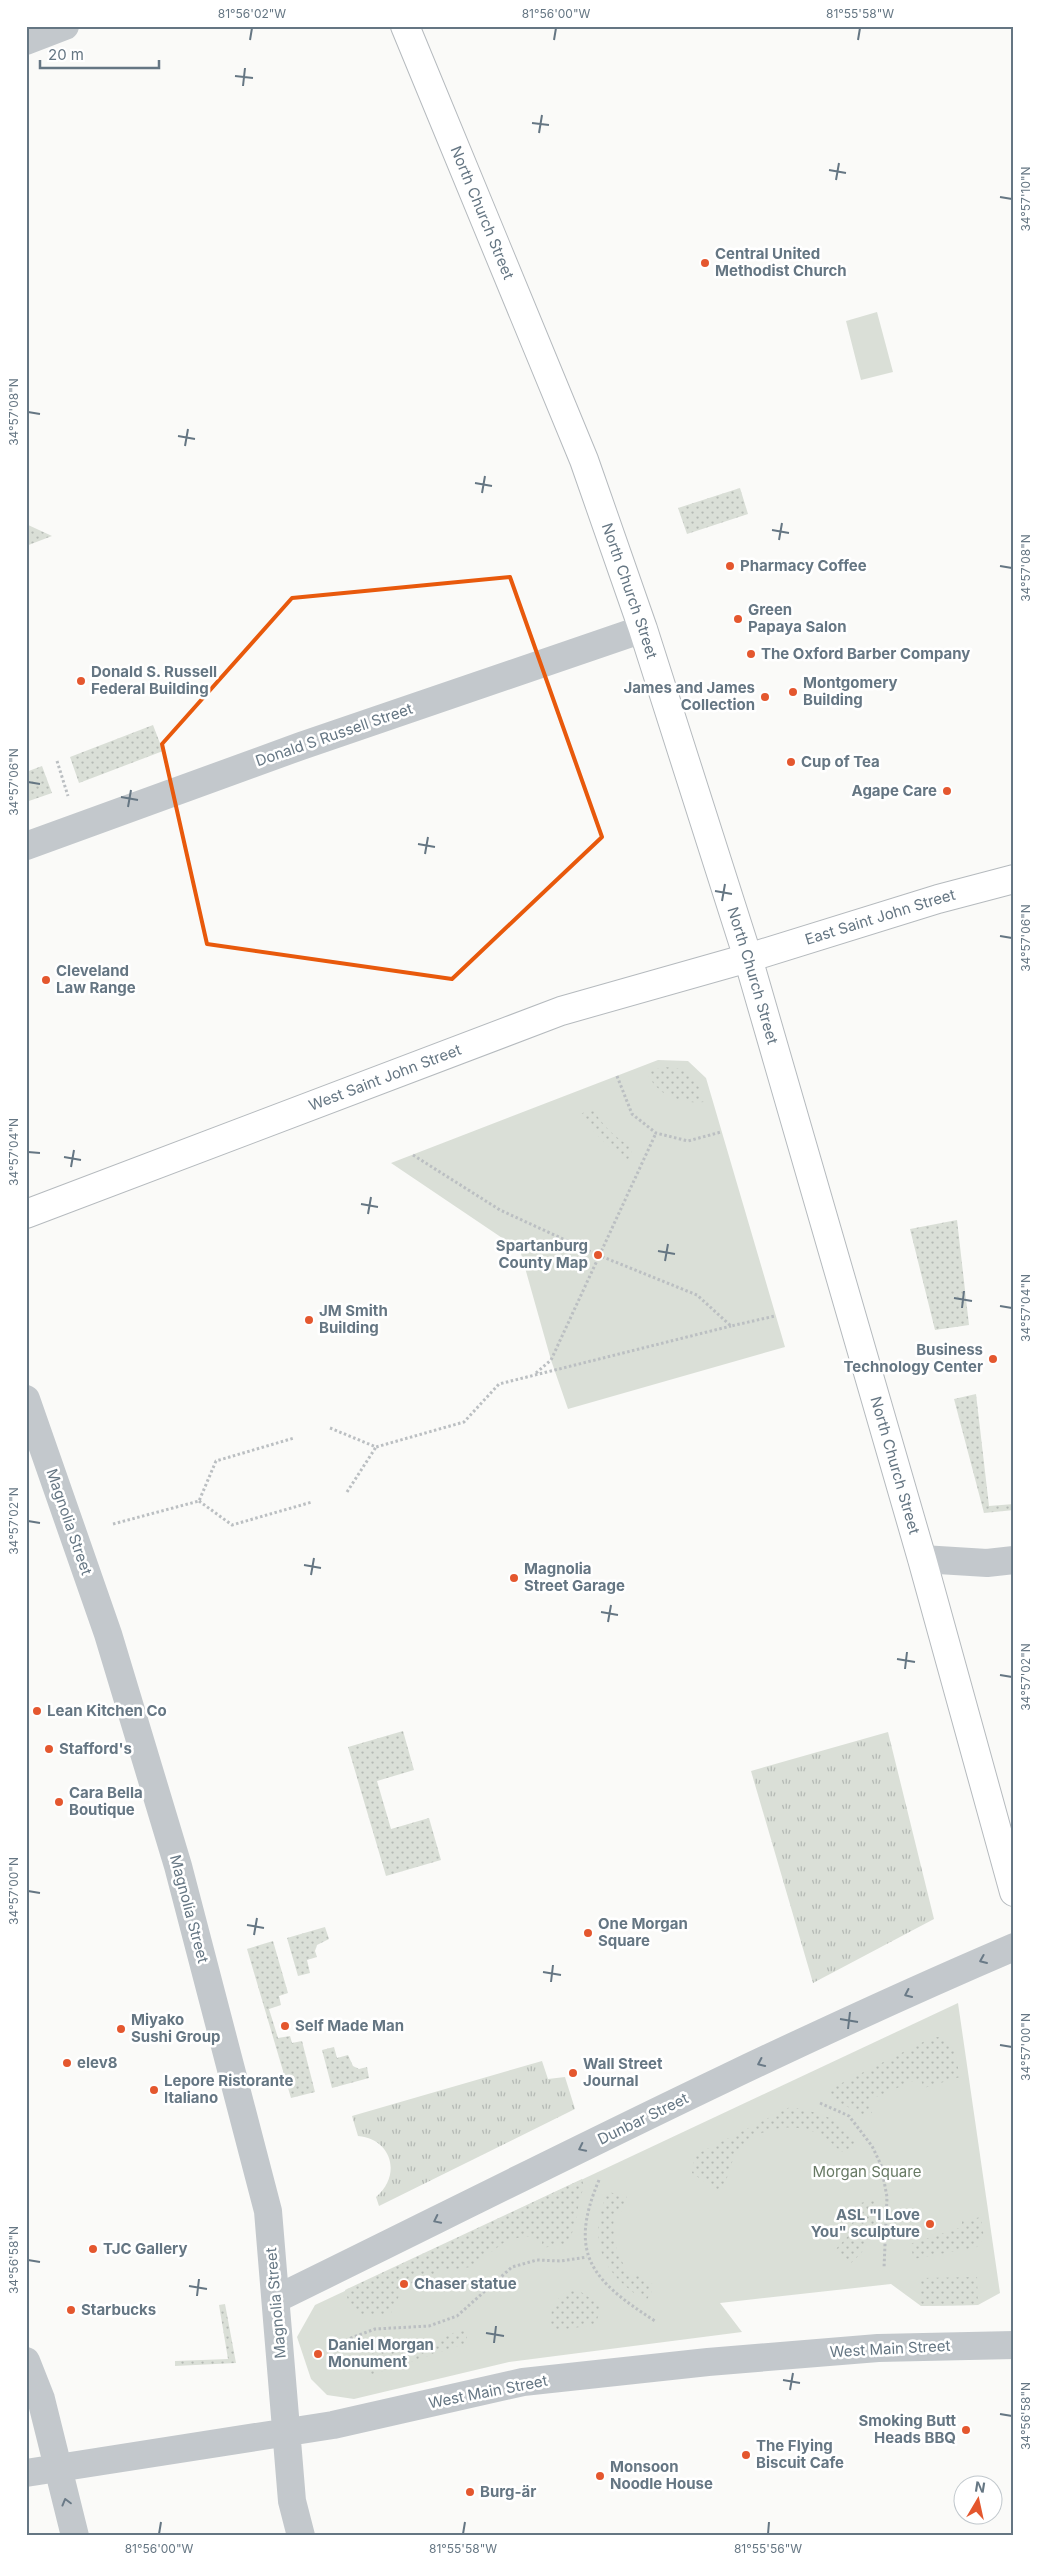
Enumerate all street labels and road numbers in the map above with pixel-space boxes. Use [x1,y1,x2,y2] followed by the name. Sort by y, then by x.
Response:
[447,143,518,282] street label: North Church Street
[598,520,662,661] street label: North Church Street
[253,699,415,770] street label: Donald S Russell Street
[803,885,957,949] street label: East Saint John Street
[723,904,782,1046] street label: North Church Street
[306,1040,464,1115] street label: West Saint John Street
[866,1394,924,1536] street label: North Church Street
[42,1466,97,1578] street label: Magnolia Street
[166,1853,213,1965] street label: Magnolia Street
[594,2088,691,2149] street label: Dunbar Street
[261,2247,290,2359] street label: Magnolia Street
[829,2336,951,2361] street label: West Main Street
[427,2371,549,2412] street label: West Main Street

